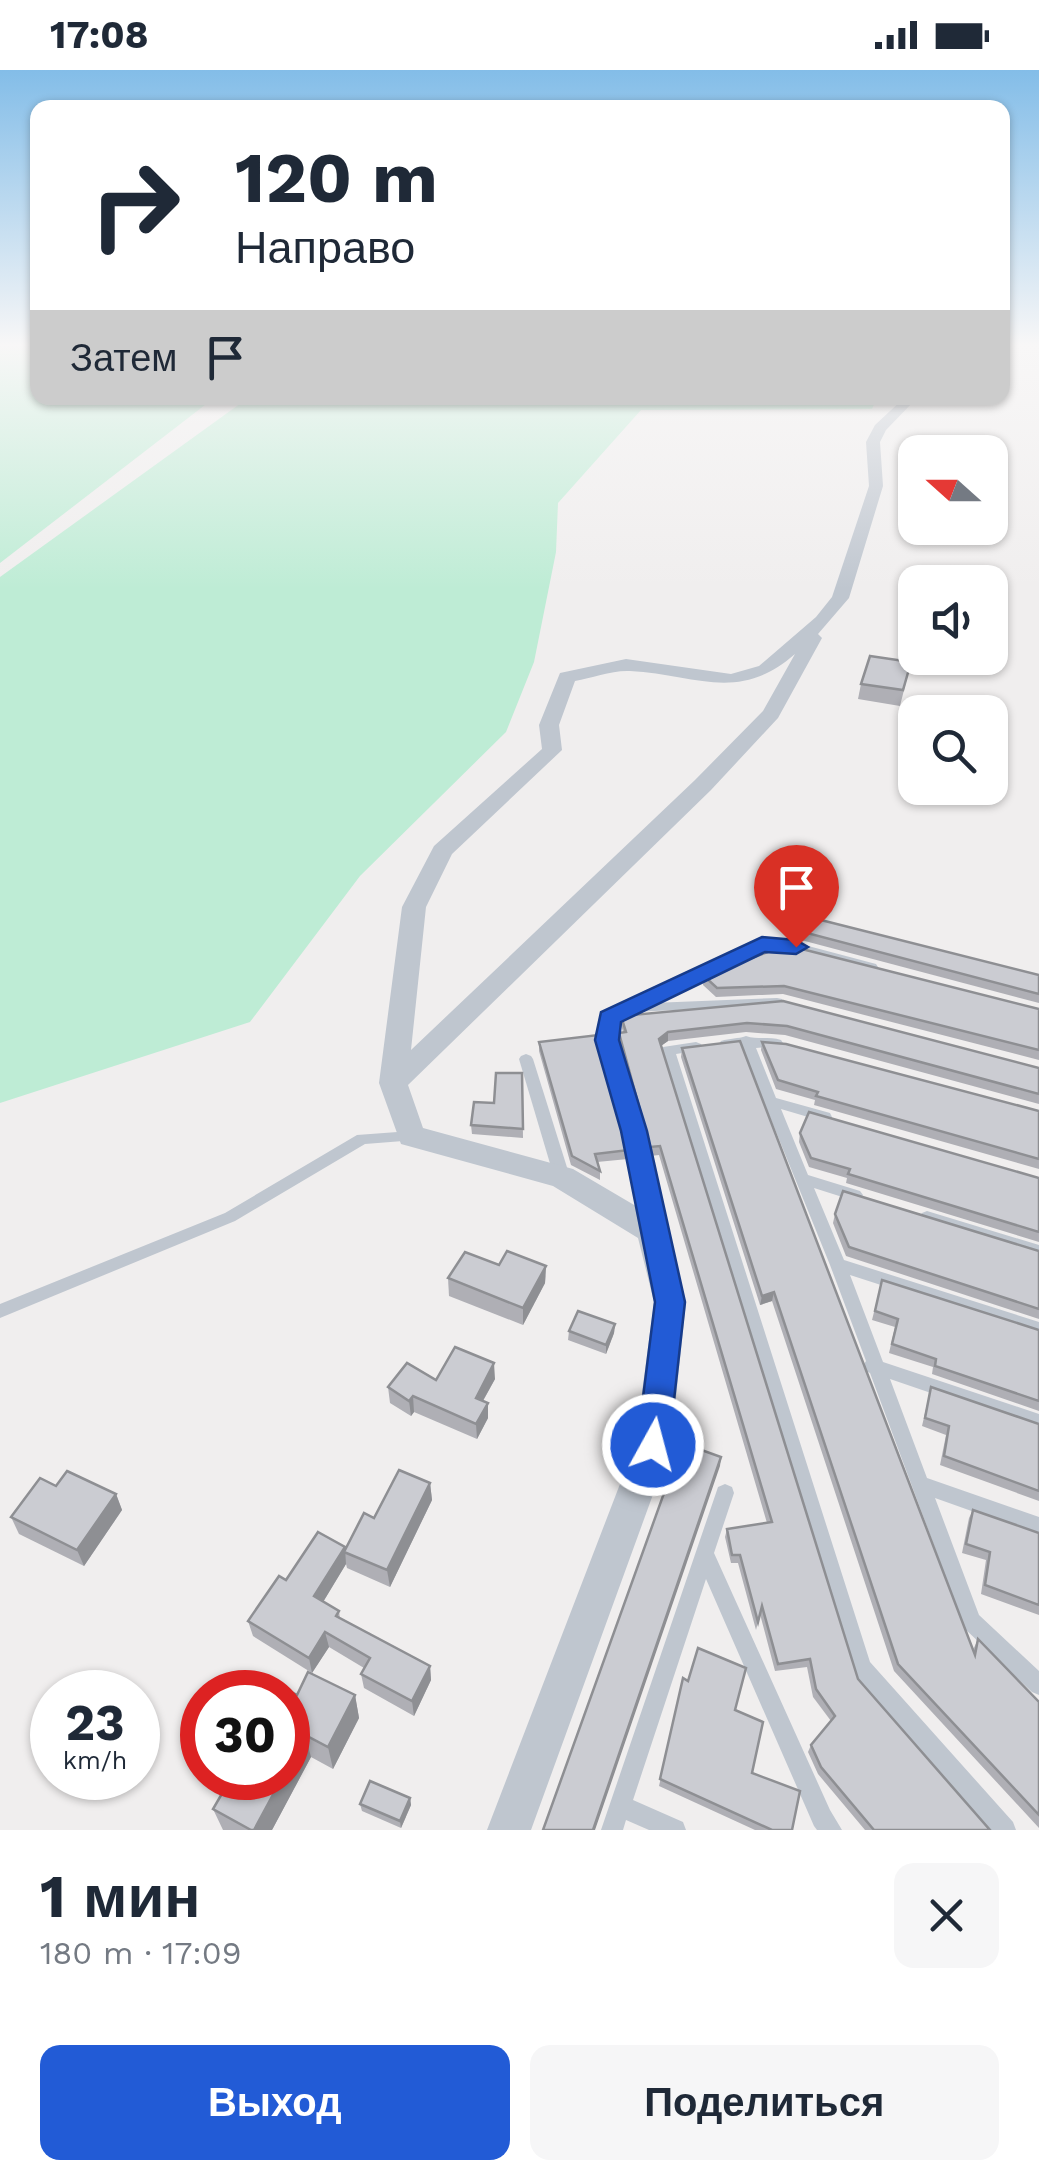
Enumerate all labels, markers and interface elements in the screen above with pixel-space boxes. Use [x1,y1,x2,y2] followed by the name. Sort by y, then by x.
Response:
[50,13,149,57] text: 17:08
[235,137,438,219] text: 120 m
[70,140,200,270] icon: right
[235,221,415,274] text: Направо
[198,330,253,385] icon: arrive
[70,336,178,380] text: Затем
[898,435,1008,545] north arrow
[898,435,1008,805] map controls
[898,565,1008,675] button: sound
[898,695,1008,805] button: search
[754,845,839,948] pin
[769,860,824,915] icon: arrive
[601,1393,705,1497] position arrow
[180,1670,310,1800] speed limit sign: 30
[65,1693,125,1752] text: 23
[63,1746,127,1775] text: km/h
[40,1861,201,1932] text: 1 мин
[894,1863,999,1968] button: close
[40,1934,241,1972] text: 180 m · 17:09
[40,2045,510,2160] button: Выход
[530,2045,999,2160] button: Поделиться

